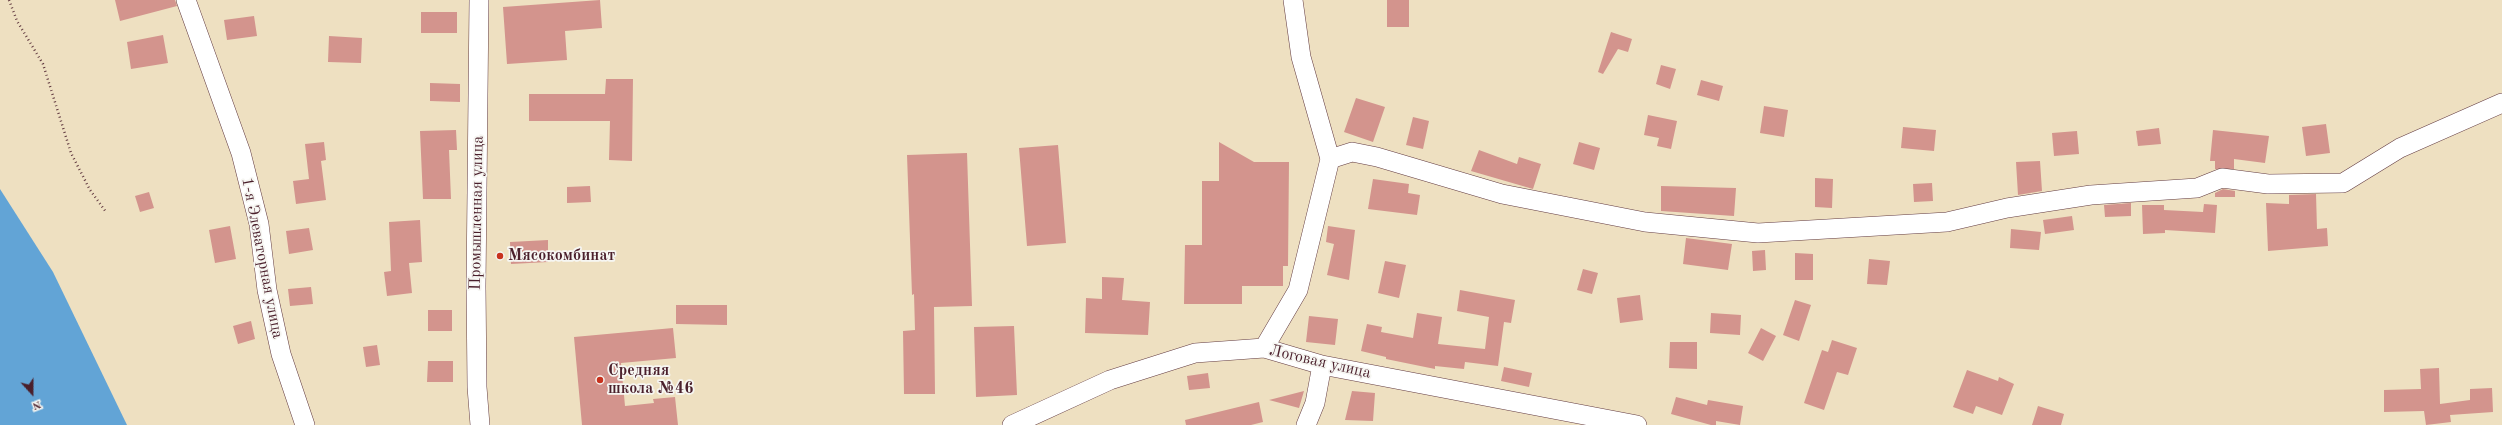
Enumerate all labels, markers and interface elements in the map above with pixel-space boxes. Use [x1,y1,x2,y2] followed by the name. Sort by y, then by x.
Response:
[466,136,488,290] street label: Промышленная улица
[237,176,287,340] street label: 1-я Элеваторная улица
[508,246,615,266] place label: Мясокомбинат
[495,251,505,261] marker: Мясокомбинат
[1267,341,1373,383] street label: Логовая улица
[608,361,693,399] place label: Средняя школа №46
[12,373,52,413] north arrow
[595,375,605,385] marker: Средняя школа №46
[31,398,42,411] text: N

